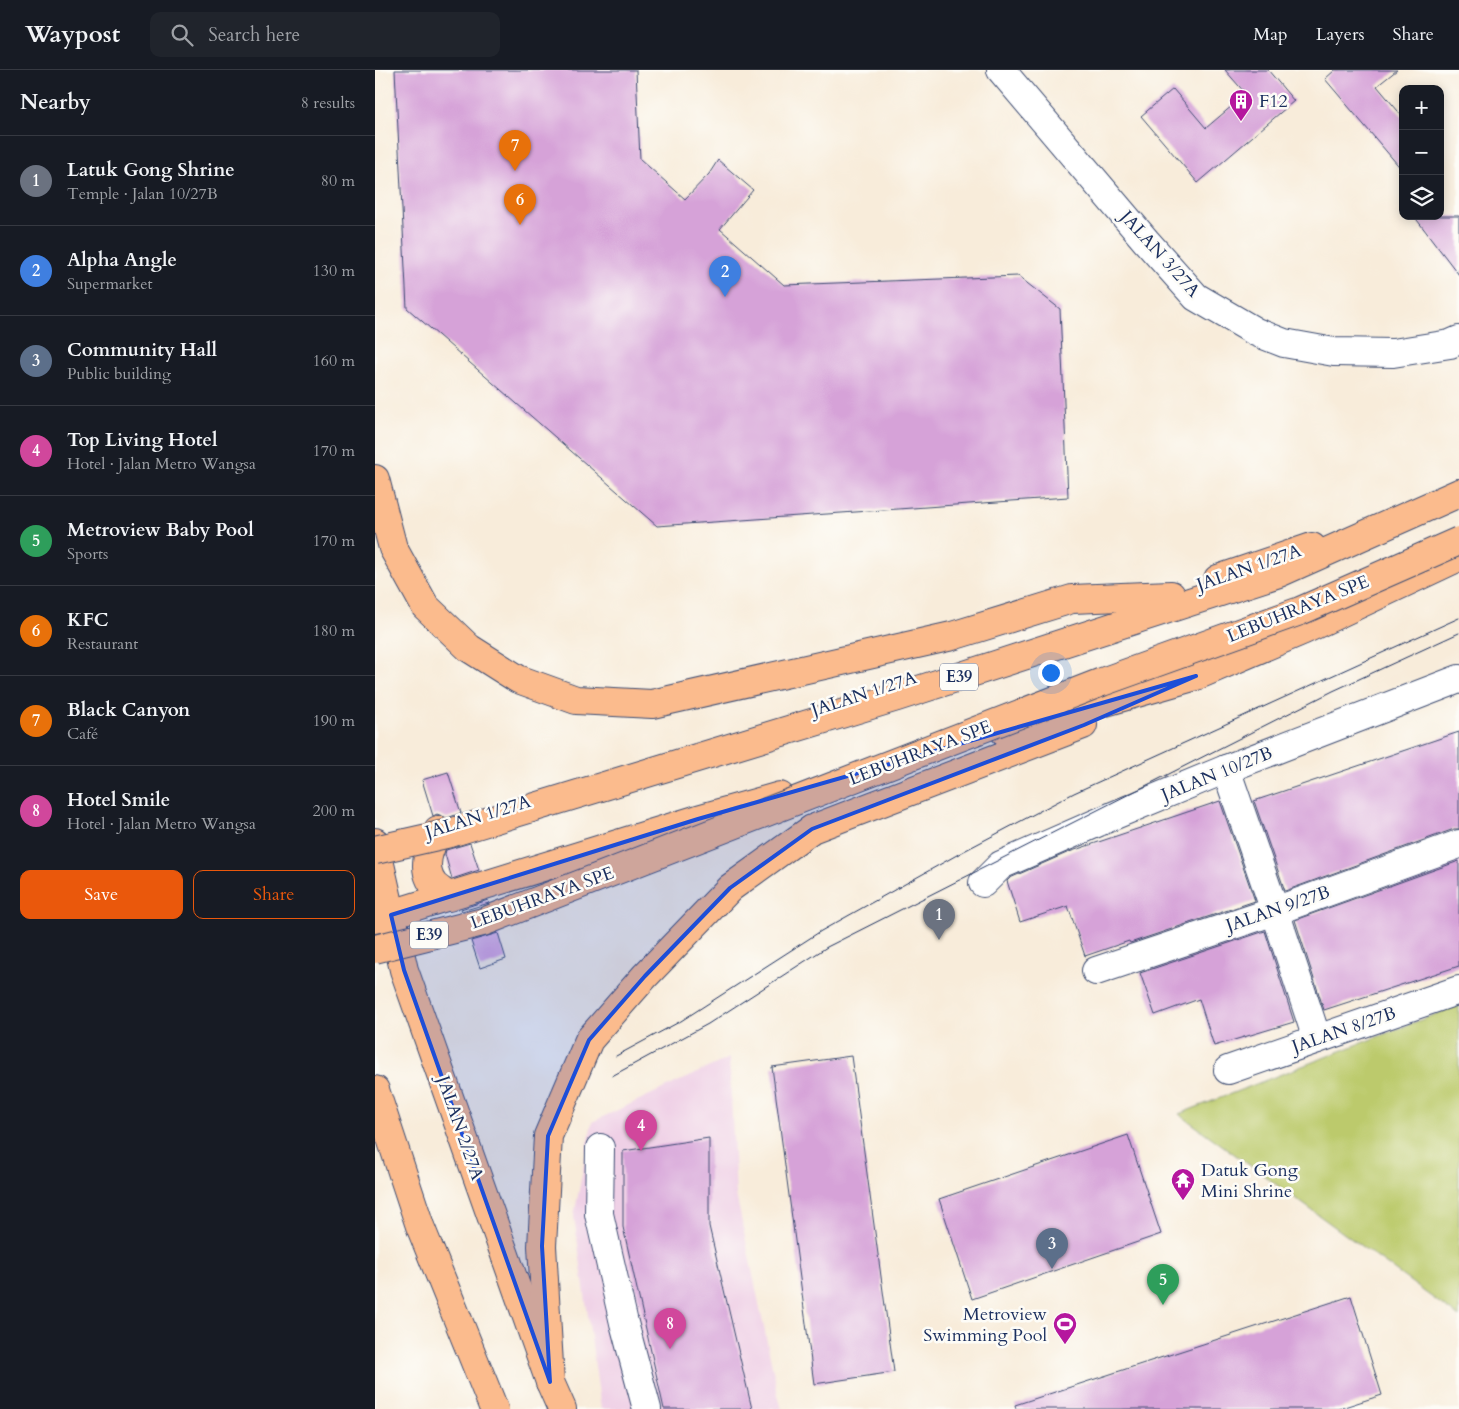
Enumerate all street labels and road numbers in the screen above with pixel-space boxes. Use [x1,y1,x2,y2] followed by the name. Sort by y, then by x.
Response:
[1112,203,1206,303] street label: JALAN 3/27A
[1191,538,1305,599] street label: JALAN 1/27A
[1223,569,1373,649] street label: LEBUHRAYA SPE
[940,664,978,690] road number: E39
[805,665,920,724] street label: JALAN 1/27A
[845,714,995,792] street label: LEBUHRAYA SPE
[1155,740,1276,809] street label: JALAN 10/27B
[419,789,534,846] street label: JALAN 1/27A
[467,860,617,936] street label: LEBUHRAYA SPE
[1220,880,1333,939] street label: JALAN 9/27B
[410,922,448,948] road number: E39
[1286,1001,1399,1060] street label: JALAN 8/27B
[429,1070,490,1184] street label: JALAN 2/27A

